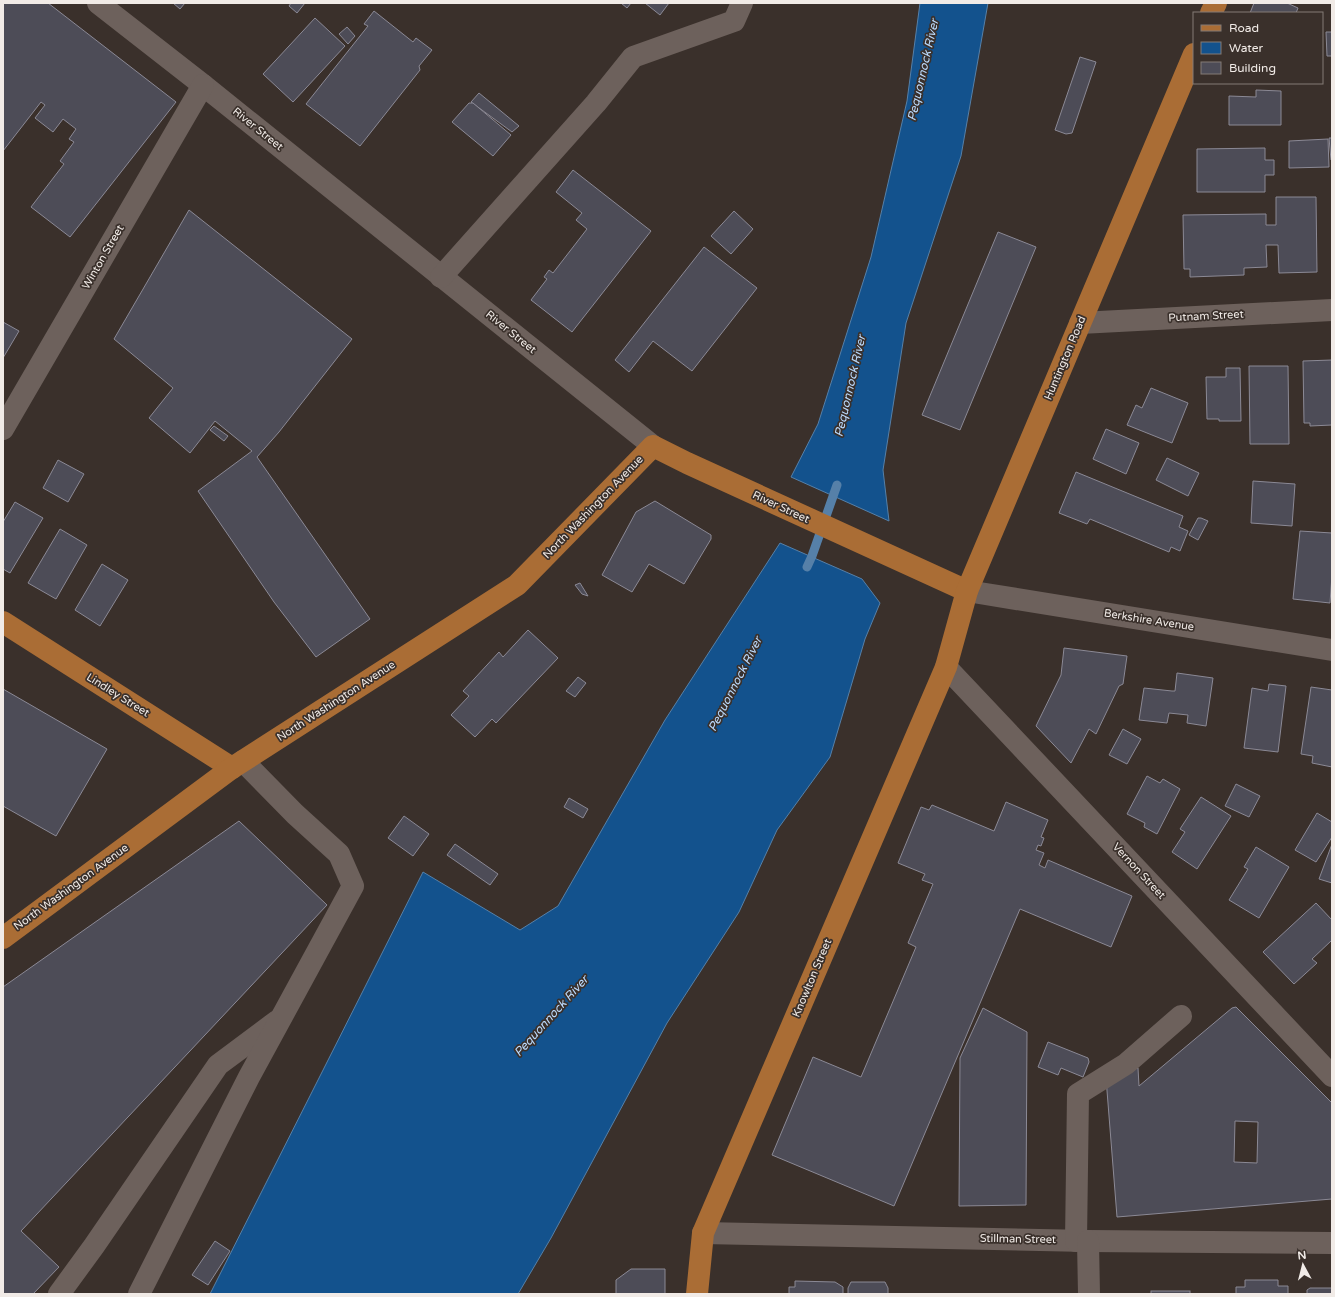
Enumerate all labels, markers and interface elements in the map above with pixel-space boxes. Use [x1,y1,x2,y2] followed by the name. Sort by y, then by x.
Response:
[1193,12,1323,84] legend
[904,16,942,122] water label: Pequonnock River
[1229,21,1259,35] text: Road
[1229,41,1264,55] text: Water
[1229,61,1276,75] text: Building
[230,105,286,153] street label: River Street
[79,223,127,291] street label: Winton Street
[483,308,539,356] street label: River Street
[1168,308,1244,324] street label: Putnam Street
[1041,314,1089,402] street label: Huntington Road
[831,332,869,438] water label: Pequonnock River
[540,453,646,561] street label: North Washington Avenue
[751,488,811,526] street label: River Street
[1103,606,1195,634] street label: Berkshire Avenue
[705,633,765,734] water label: Pequonnock River
[274,658,398,744] street label: North Washington Avenue
[84,670,152,720] street label: Lindley Street
[1110,840,1168,902] street label: Vernon Street
[11,841,131,933] street label: North Washington Avenue
[790,937,834,1019] street label: Knowlton Street
[511,972,592,1059] water label: Pequonnock River
[980,1232,1056,1246] street label: Stillman Street
[1283,1245,1323,1285] north arrow
[1297,1249,1307,1263] text: N

